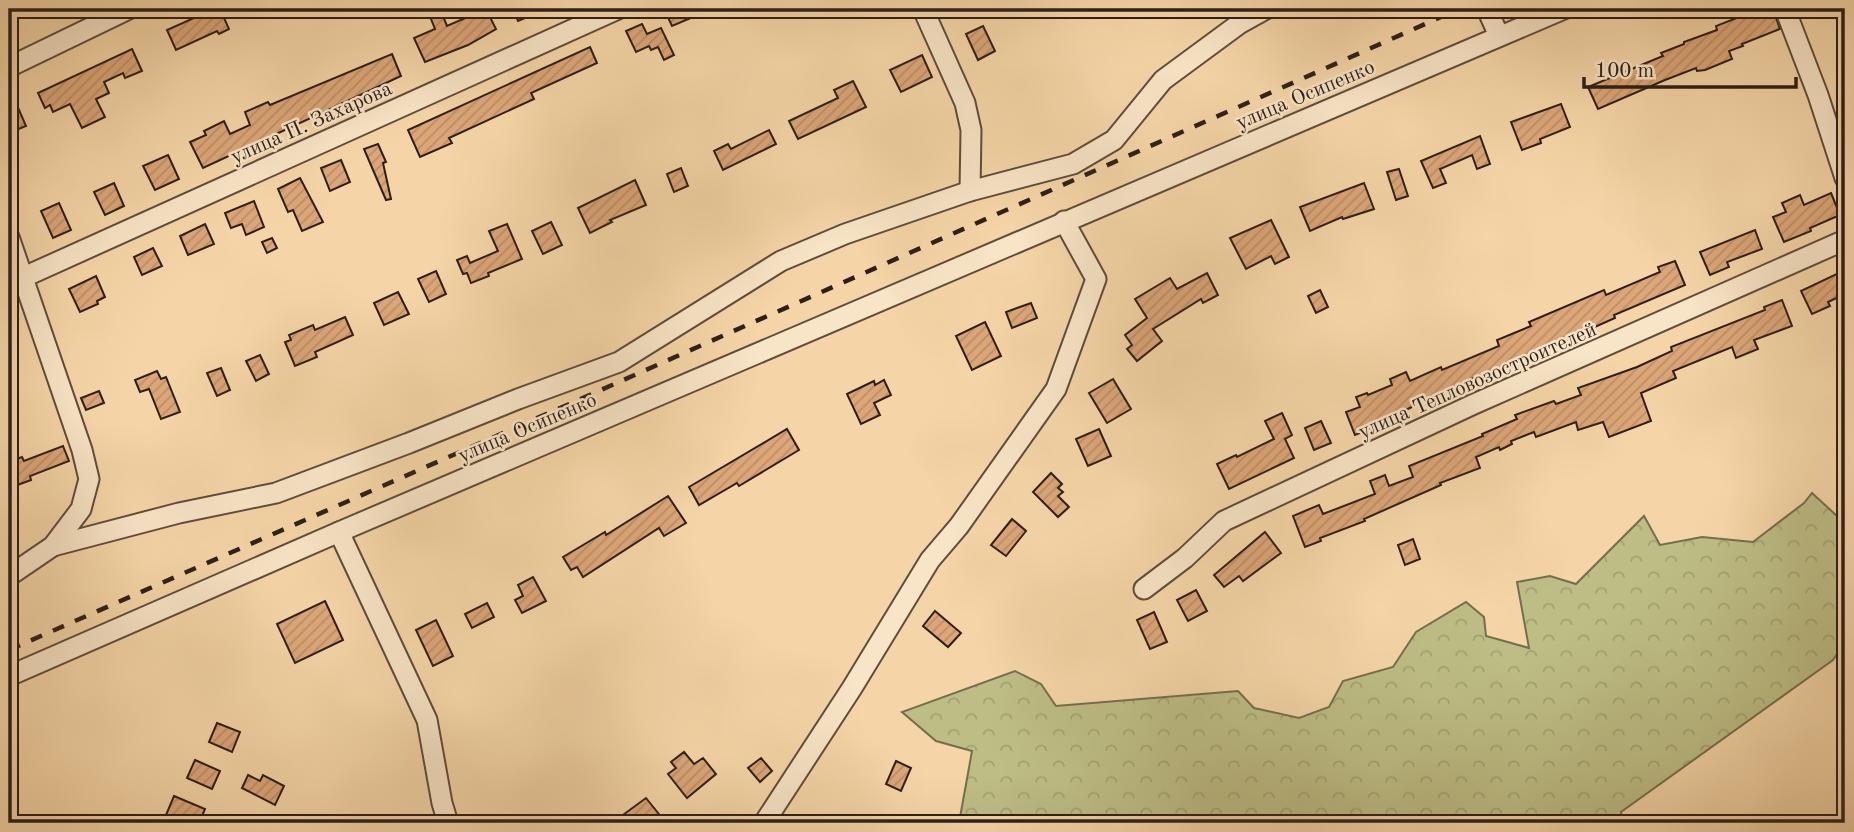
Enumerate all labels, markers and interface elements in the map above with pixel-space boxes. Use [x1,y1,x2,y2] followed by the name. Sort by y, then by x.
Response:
[1584,46,1796,90] scale bar
[1233,57,1378,134] street label: улица Осипенко
[1595,61,1654,82] text: 100 m
[228,78,396,168] street label: улица П. Захарова
[1355,319,1600,443] street label: улица Тепловозостроителей
[455,390,600,467] street label: улица Осипенко

